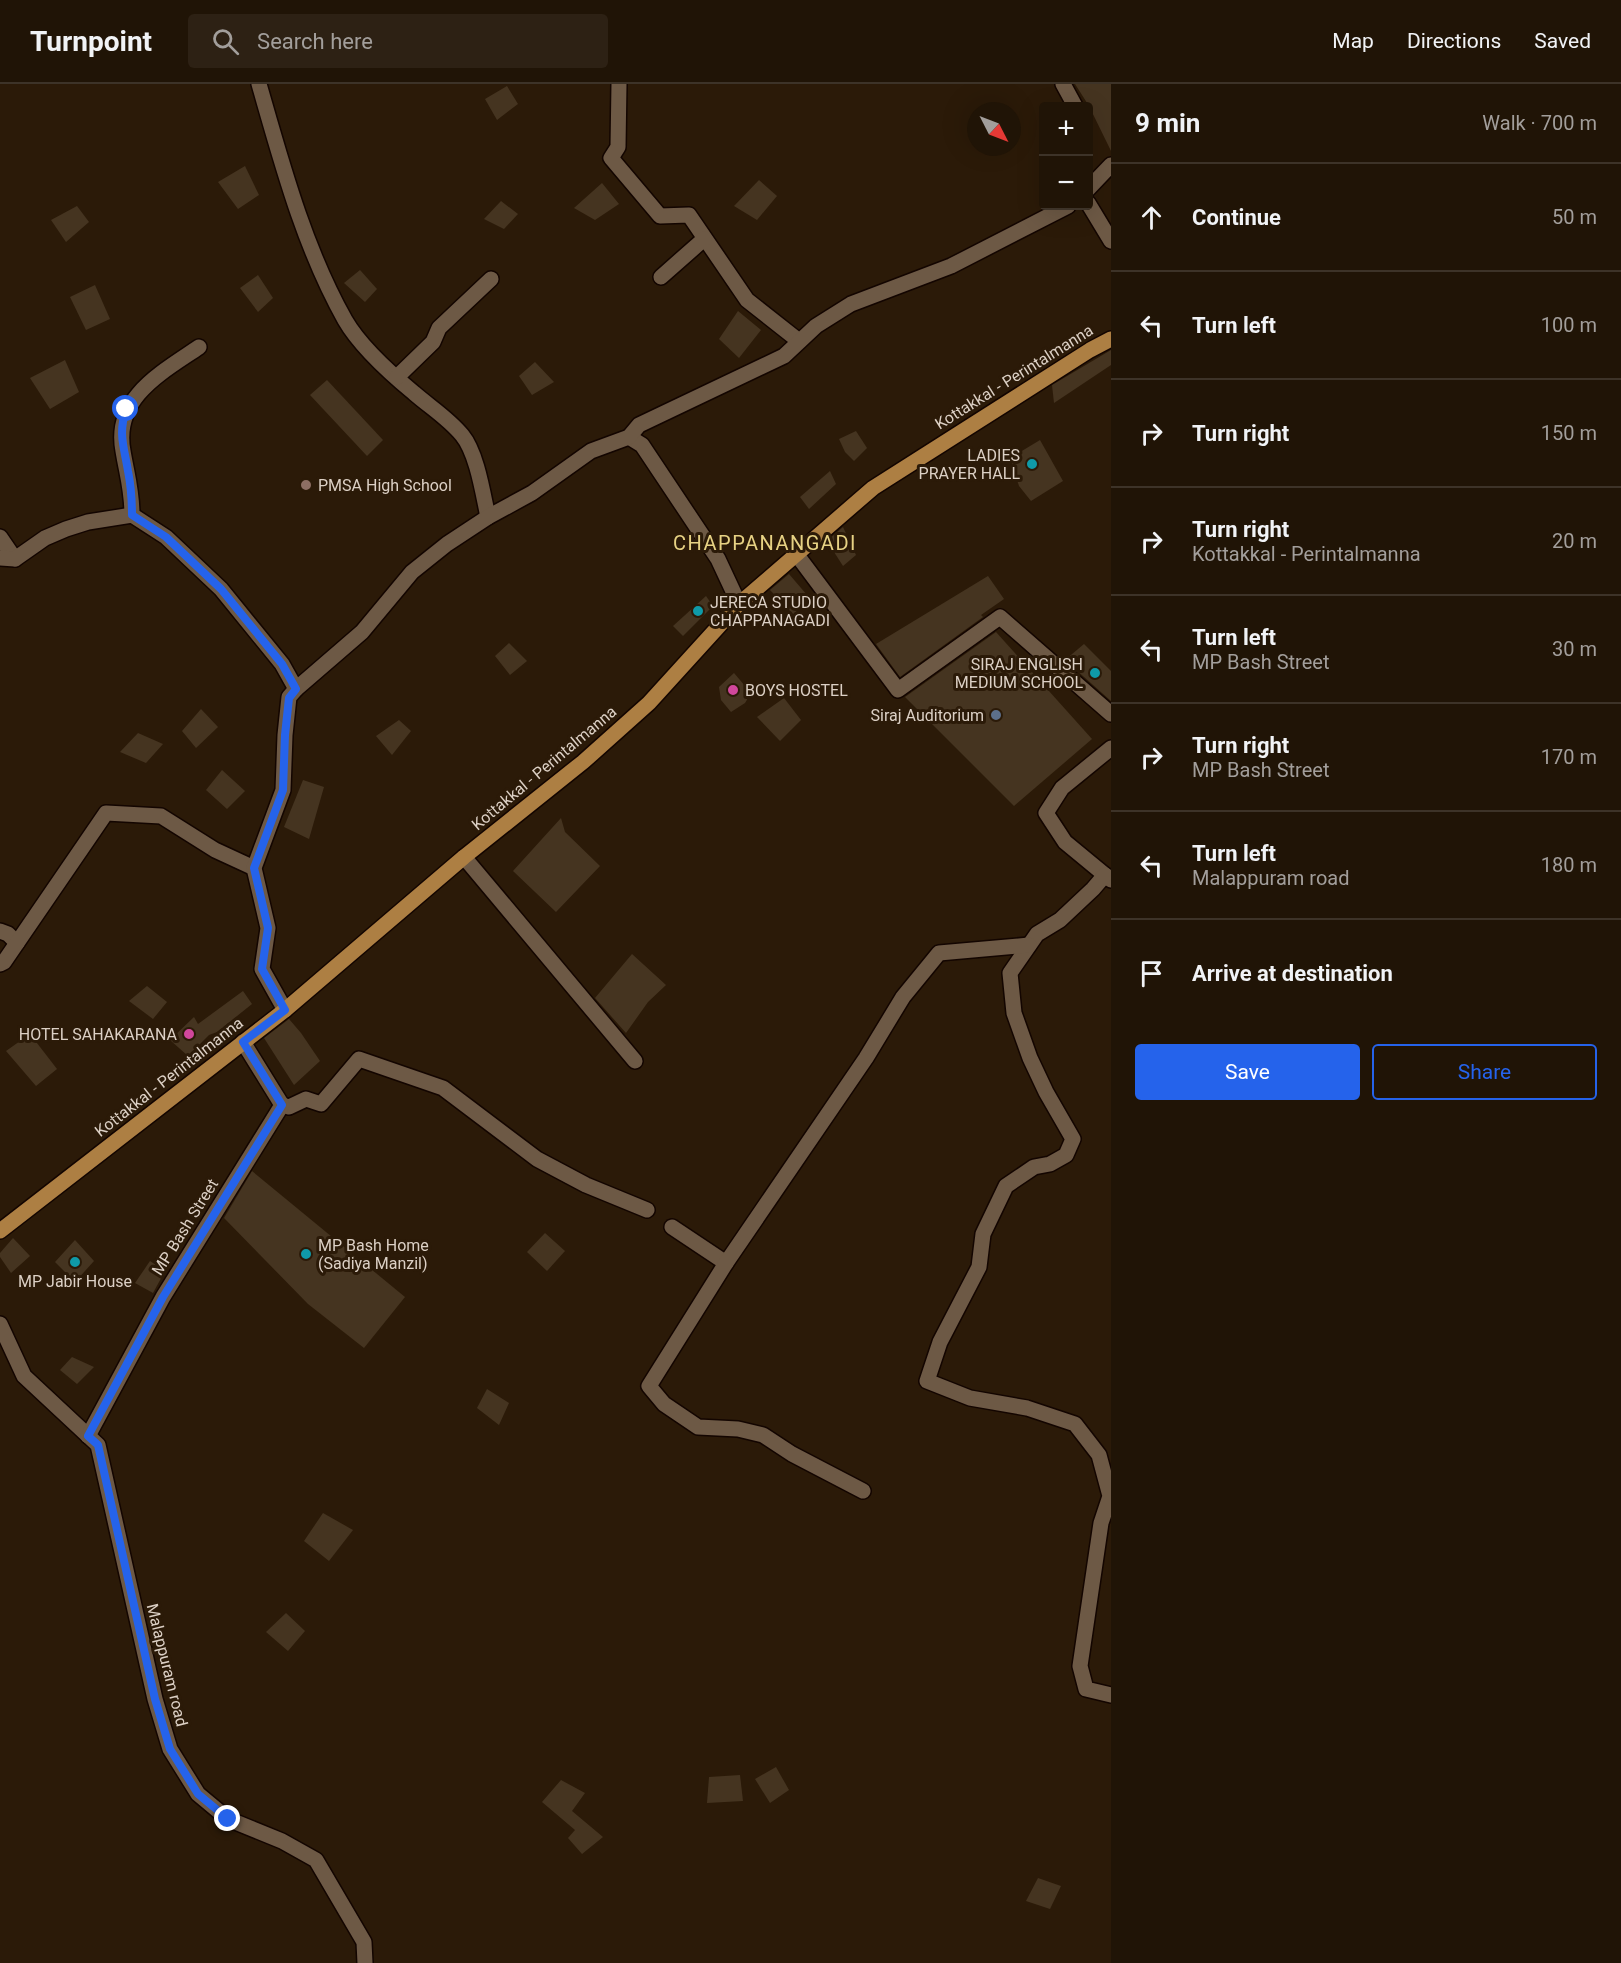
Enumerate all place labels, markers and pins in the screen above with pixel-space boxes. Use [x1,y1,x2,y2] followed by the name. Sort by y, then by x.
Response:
[919,446,1020,483] place label: LADIES PRAYER HALL
[1025,457,1039,471] marker: LADIES PRAYER HALL
[318,476,452,495] place label: PMSA High School
[299,478,313,492] marker: PMSA High School
[710,593,830,630] place label: JERECA STUDIO CHAPPANAGADI
[691,604,705,618] marker: JERECA STUDIO CHAPPANAGADI
[955,655,1083,692] place label: SIRAJ ENGLISH MEDIUM SCHOOL
[1088,666,1102,680] marker: SIRAJ ENGLISH MEDIUM SCHOOL
[745,681,848,700] place label: BOYS HOSTEL
[726,683,740,697] marker: BOYS HOSTEL
[871,706,984,725] place label: Siraj Auditorium
[989,708,1003,722] marker: Siraj Auditorium
[19,1025,178,1044] place label: HOTEL SAHAKARANA
[182,1027,196,1041] marker: HOTEL SAHAKARANA
[318,1236,429,1273] place label: MP Bash Home (Sadiya Manzil)
[299,1247,313,1261] marker: MP Bash Home (Sadiya Manzil)
[68,1255,82,1269] marker: MP Jabir House
[18,1272,132,1291] place label: MP Jabir House

